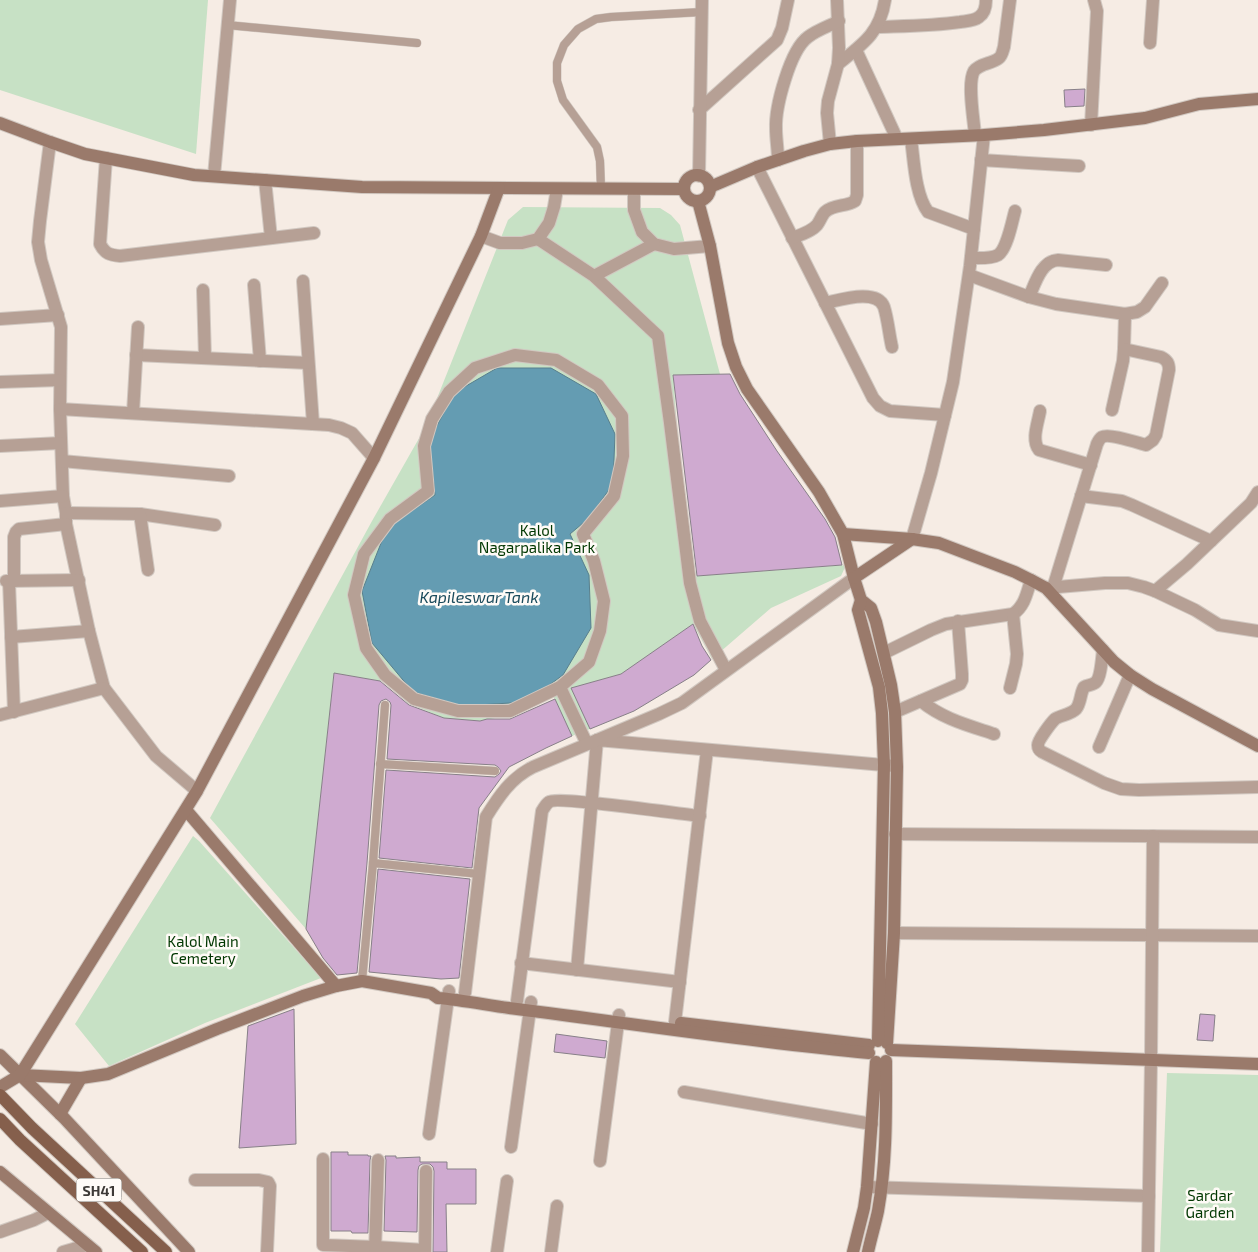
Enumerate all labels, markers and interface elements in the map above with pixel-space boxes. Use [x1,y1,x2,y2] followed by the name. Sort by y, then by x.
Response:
[479,521,596,556] park label: Kalol Nagarpalika Park
[419,587,539,606] water label: Kapileswar Tank
[167,932,239,967] park label: Kalol Main Cemetery
[76,1178,122,1202] road number: SH41
[1186,1186,1234,1221] park label: Sardar Garden

